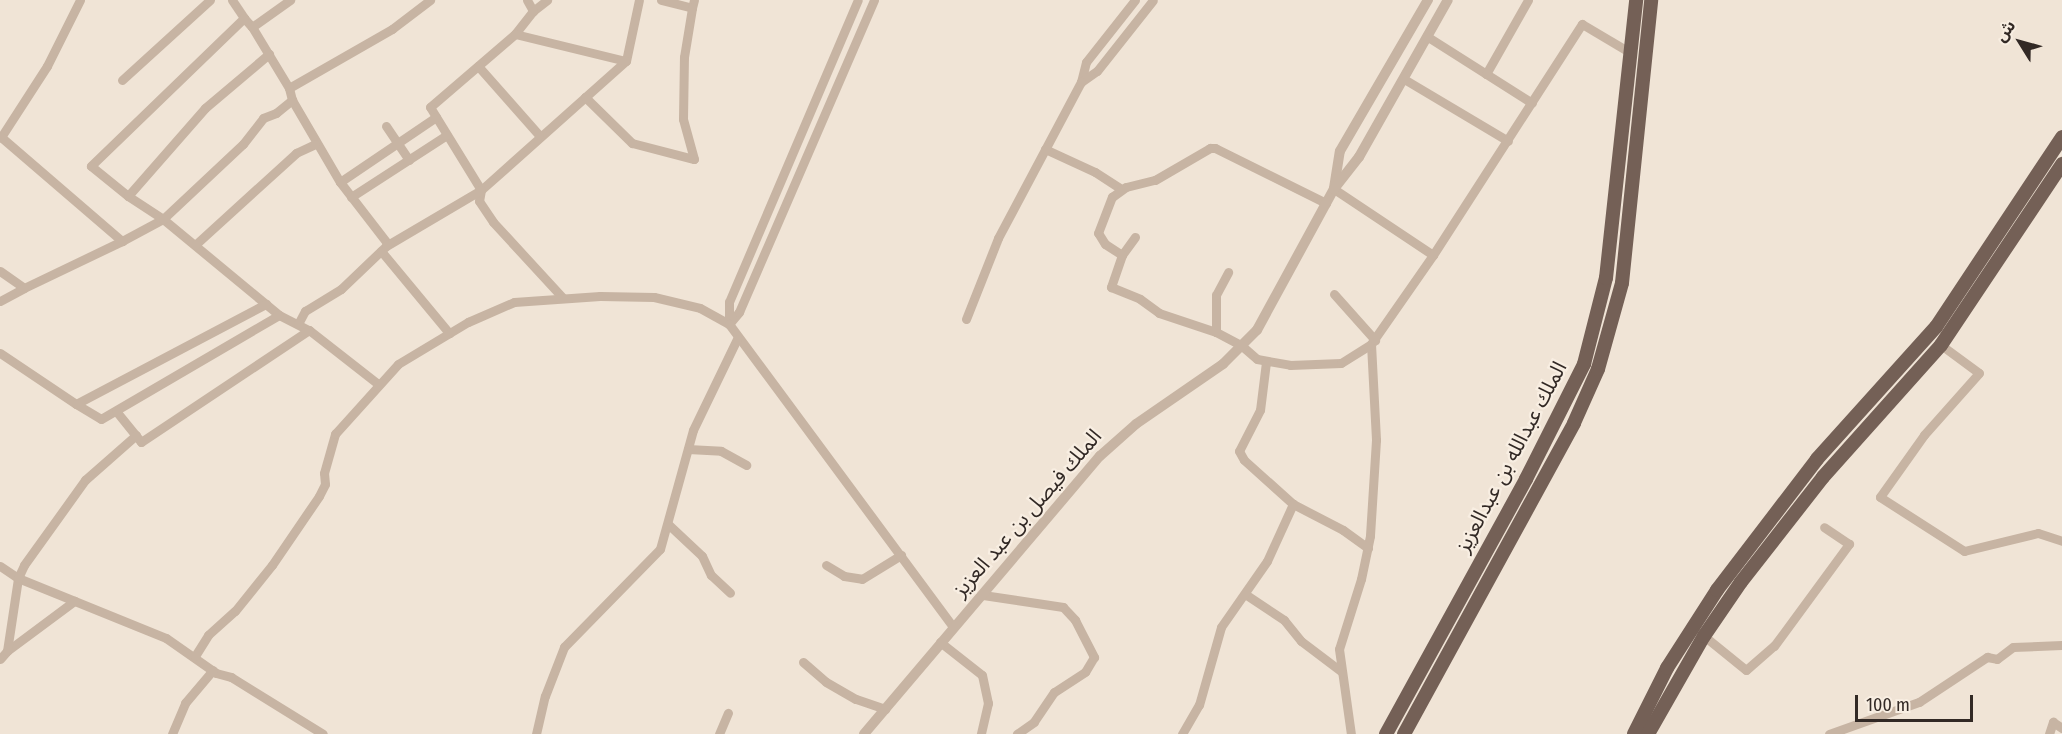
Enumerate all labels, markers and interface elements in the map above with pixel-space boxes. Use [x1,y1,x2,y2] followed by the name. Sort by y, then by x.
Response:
[1990,12,2050,72] north arrow
[1991,16,2019,45] text: ش
[1450,357,1572,557] street label: الملك عبدالله بن عبدالعزيز
[947,424,1107,602] street label: الملك فيصل بن عبد العزيز
[1858,683,1976,721] scale bar
[1866,694,1910,716] text: 100 m

